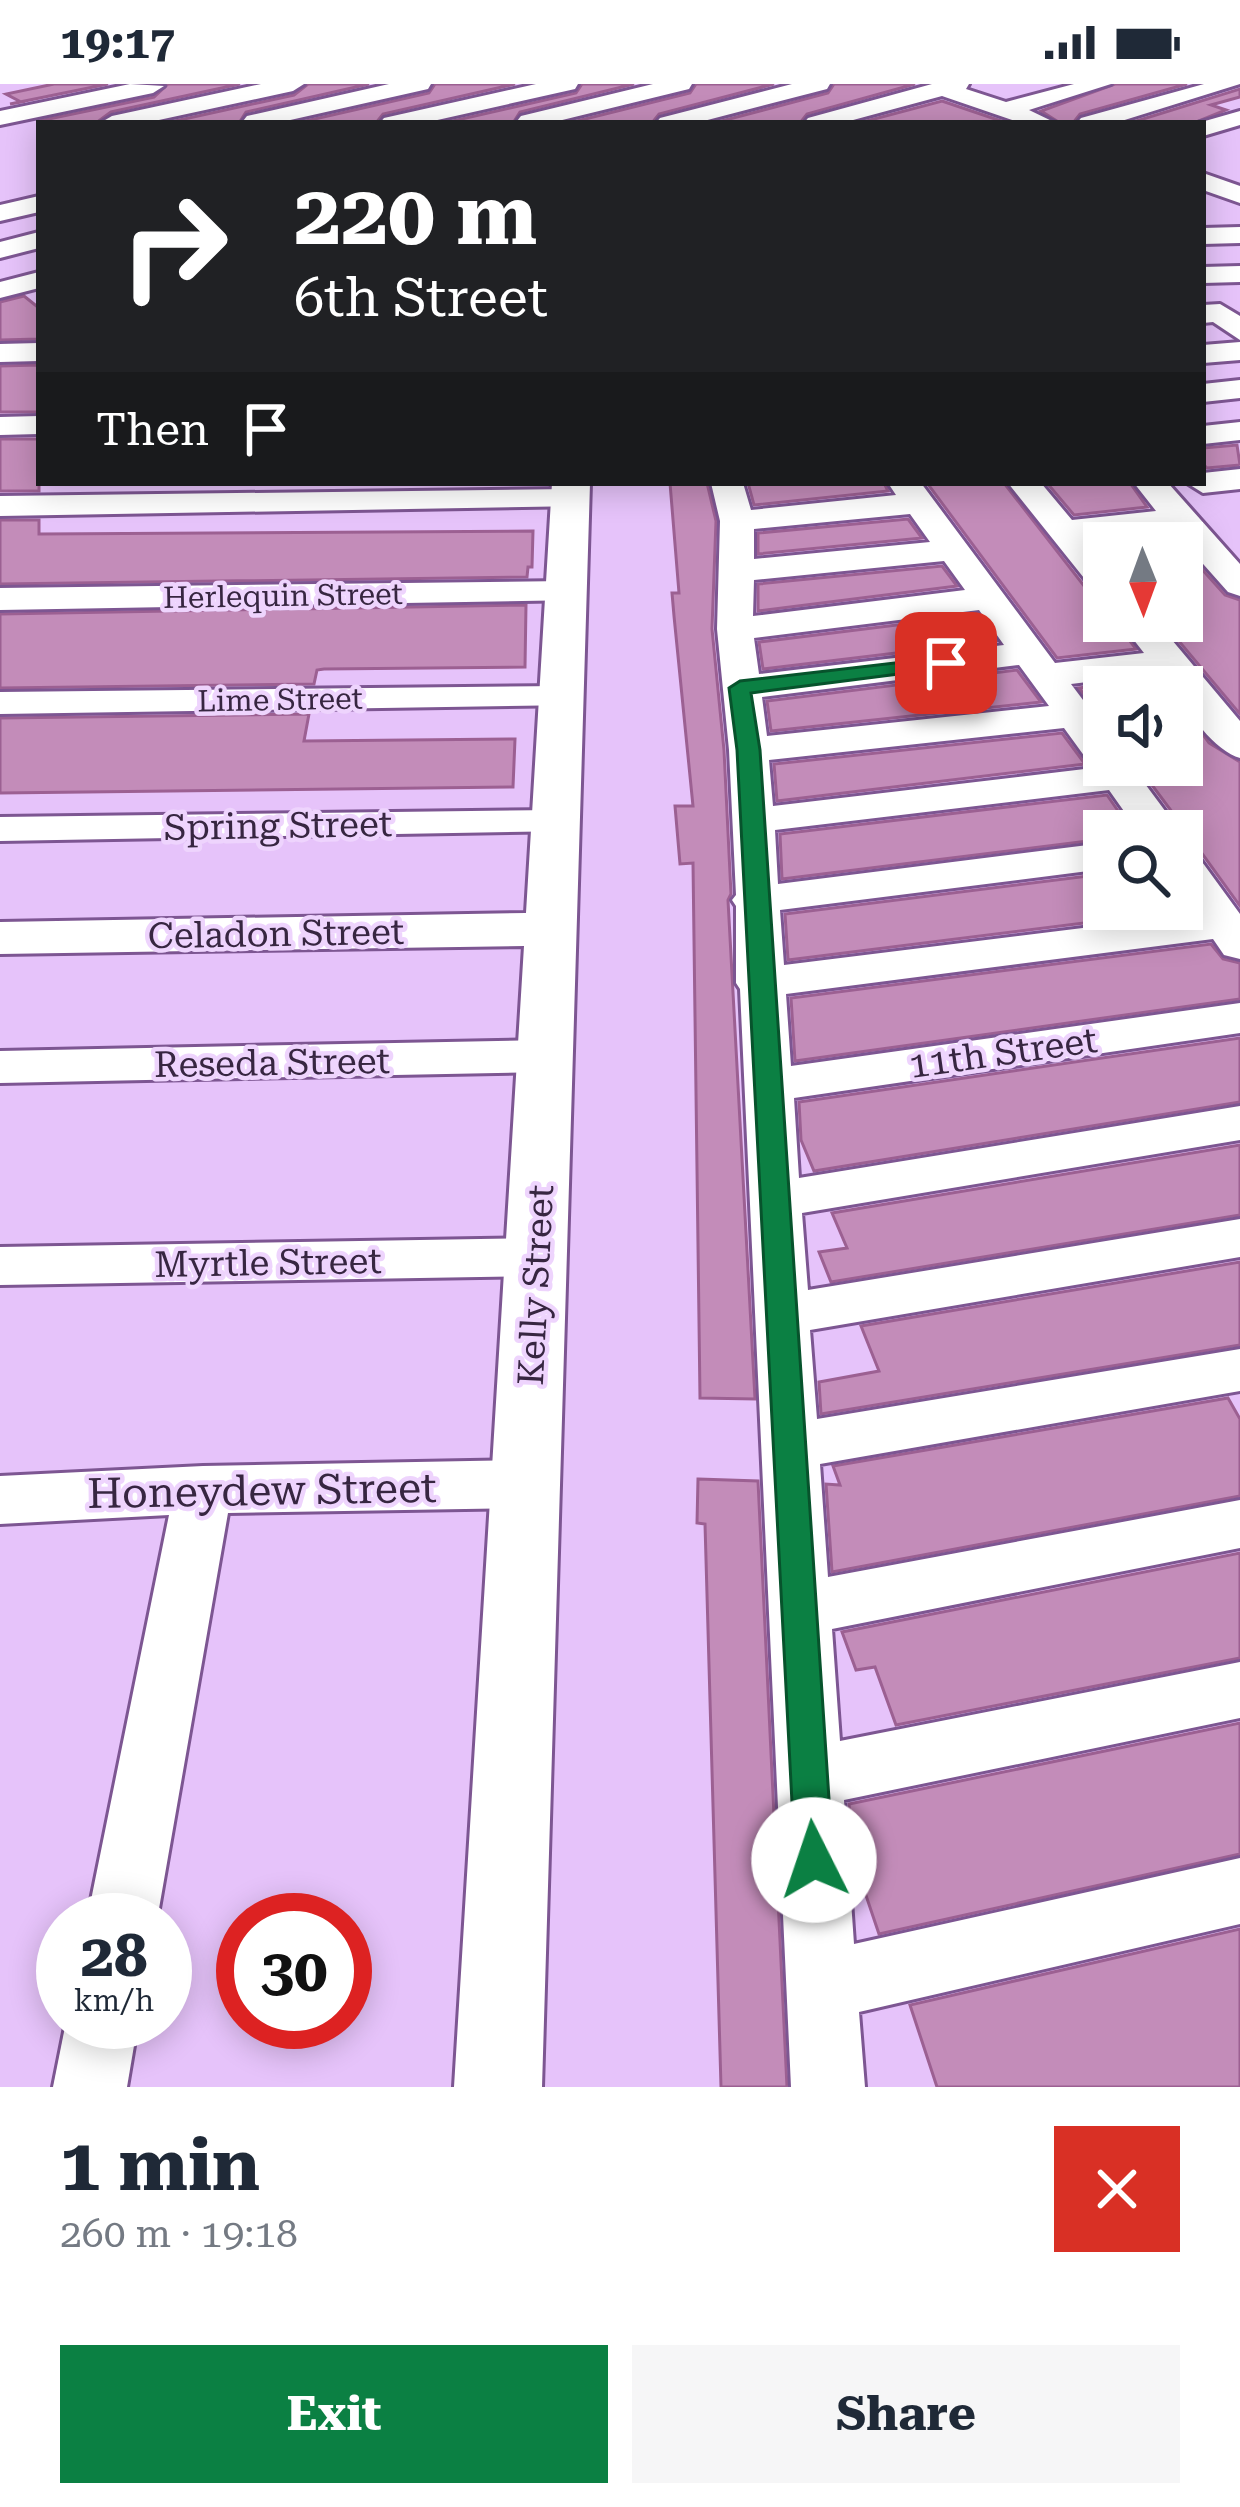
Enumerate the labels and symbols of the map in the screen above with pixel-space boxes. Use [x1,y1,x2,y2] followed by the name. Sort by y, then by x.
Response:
[1083,522,1203,642] north arrow
[163,576,403,615] street label: Herlequin Street
[895,612,997,714] pin
[197,681,363,718] street label: Lime Street
[164,803,393,849] street label: Spring Street
[147,911,405,957] street label: Celadon Street
[906,1019,1100,1087] street label: 11th Street
[154,1040,390,1086] street label: Reseda Street
[510,1184,562,1386] street label: Kelly Street
[154,1240,382,1286] street label: Myrtle Street
[87,1463,437,1518] street label: Honeydew Street
[751,1797,877,1923] position arrow
[216,1893,372,2049] speed limit sign: 30

